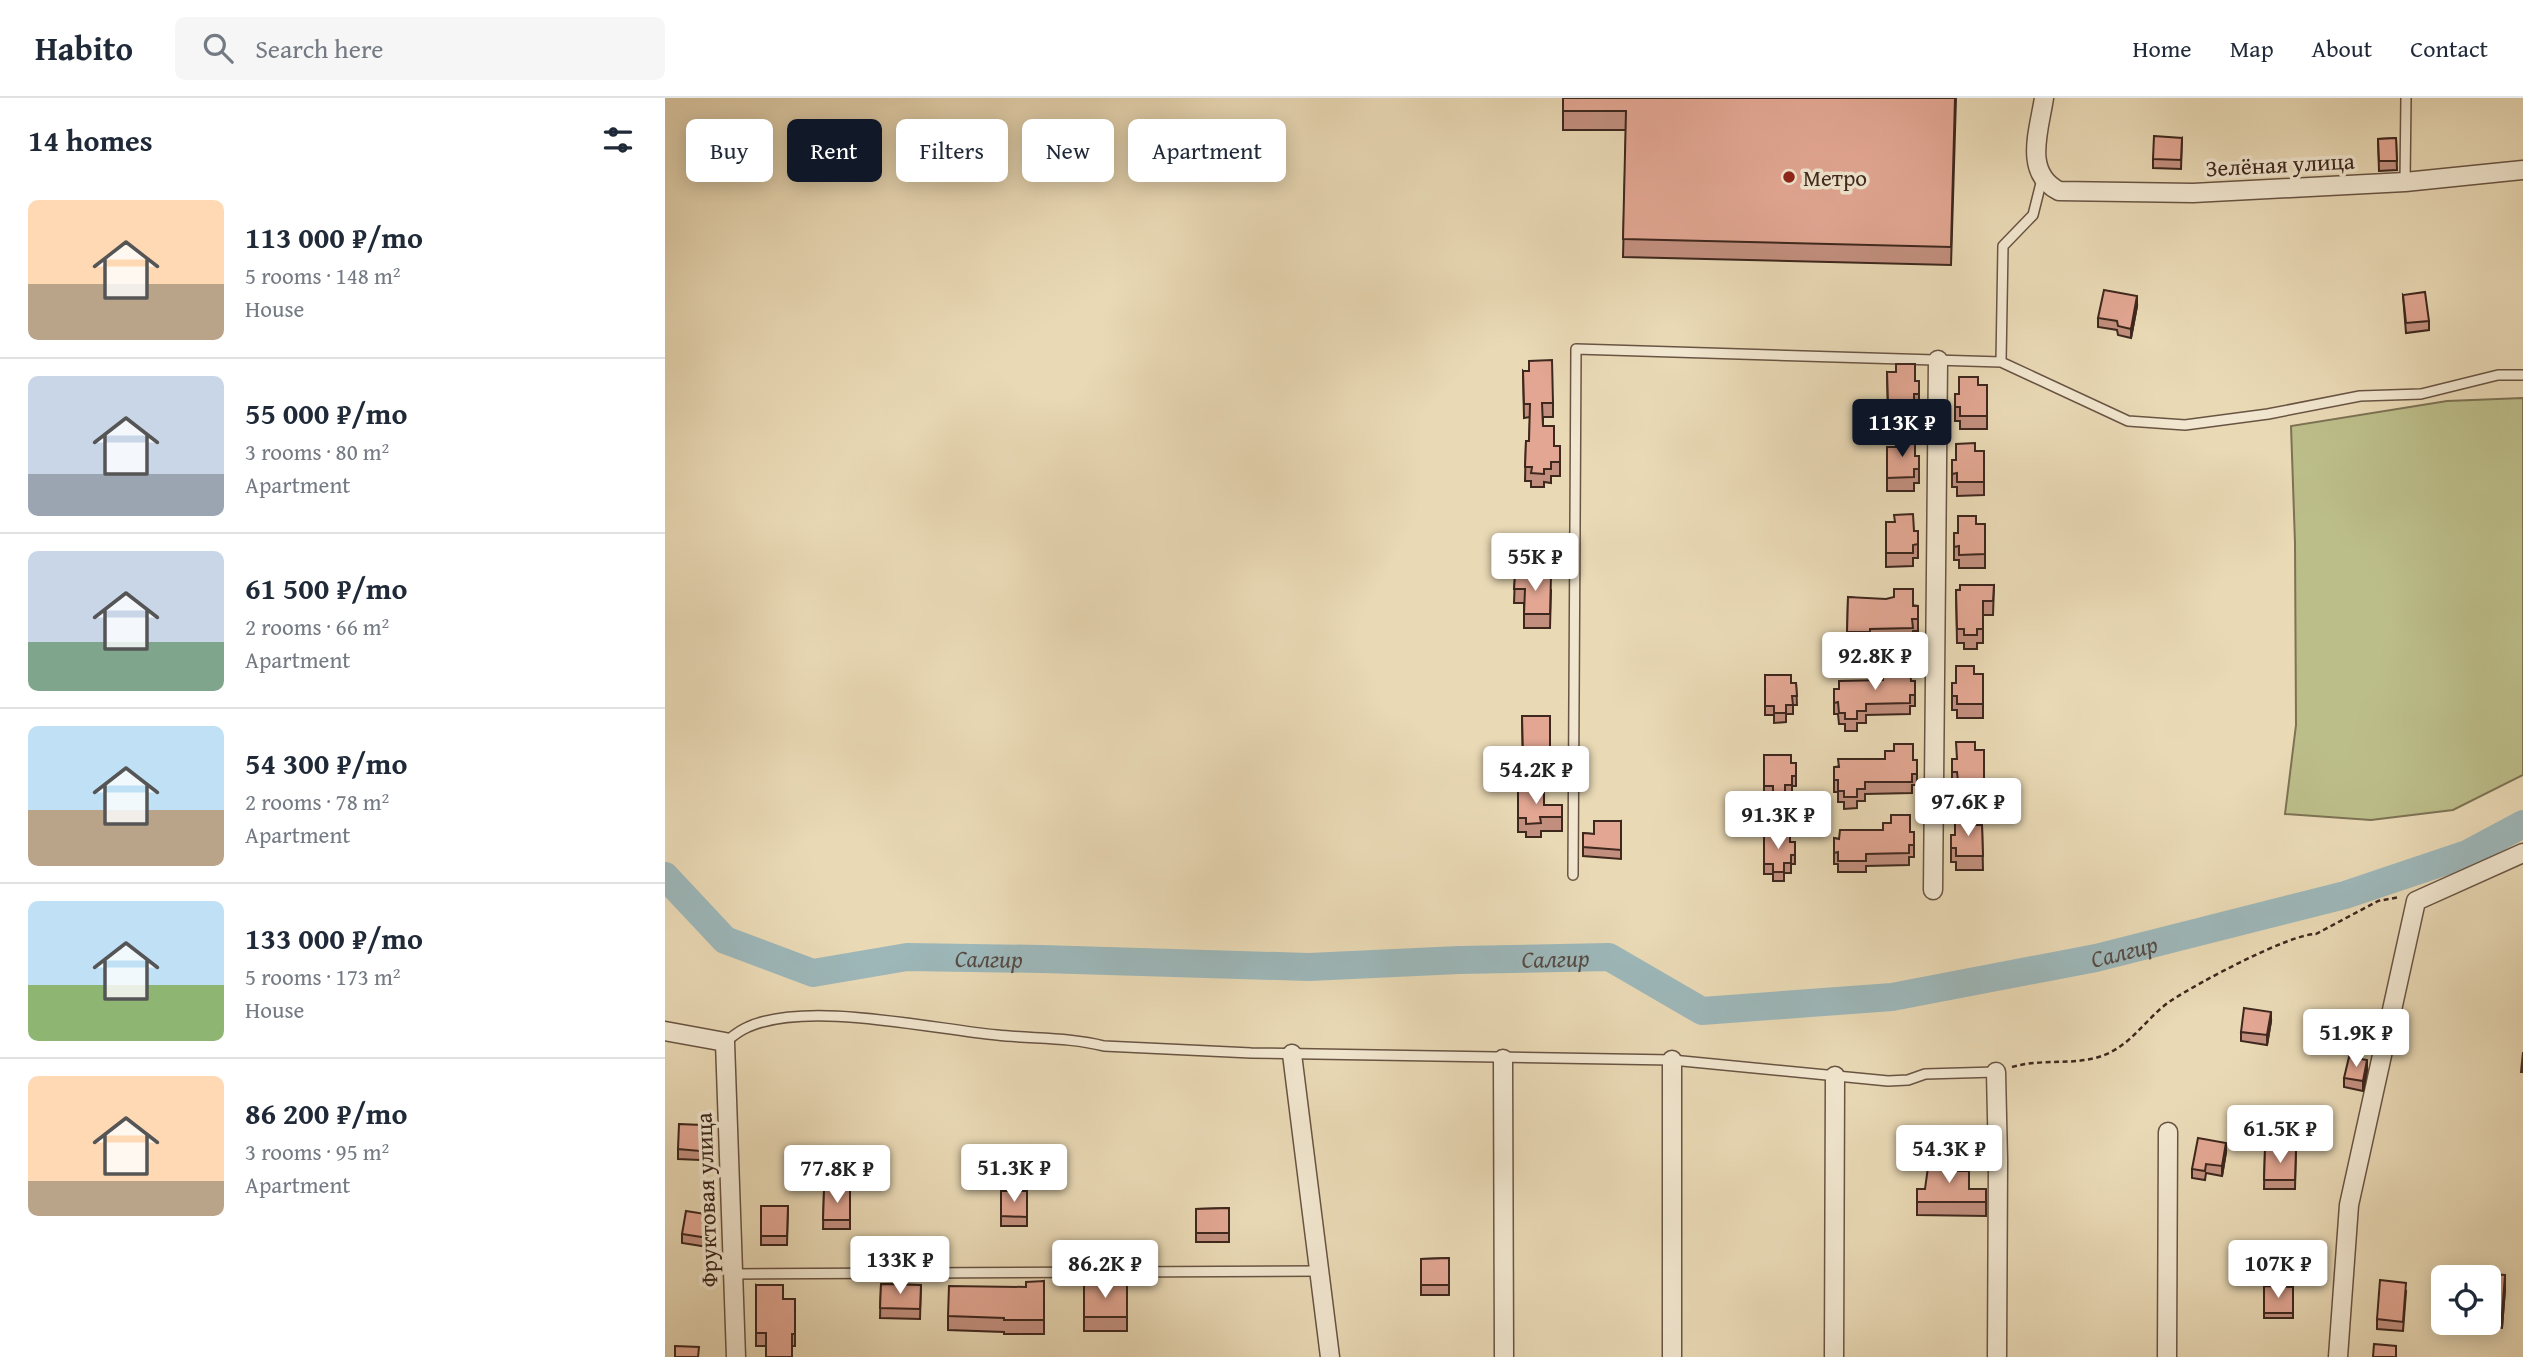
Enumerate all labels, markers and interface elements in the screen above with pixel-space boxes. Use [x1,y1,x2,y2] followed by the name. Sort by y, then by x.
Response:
[175,17,665,80] search box
[35,24,133,72] text: Habito
[199,29,237,67] icon: search
[255,29,383,68] text: Search here
[2133,31,2192,66] text: Home
[2230,31,2274,66] text: Map
[2312,31,2372,66] text: About
[2410,31,2488,66] text: Contact
[28,118,153,162] text: 14 homes
[686,119,773,182] chip: Buy
[787,119,882,182] chip: Rent
[896,119,1008,182] chip: Filters
[1022,119,1114,182] chip: New
[1128,119,1286,182] chip: Apartment
[599,121,637,159] icon: filters
[2205,144,2355,184] street label: Зелёная улица
[1803,161,1867,194] place label: Метро
[1781,169,1797,185] marker: Метро
[245,215,423,259] text: 113 000 ₽/mo
[84,228,168,312] icon: home
[245,259,400,292] text: 5 rooms · 148 m²
[245,292,304,325] text: House
[245,391,408,435] text: 55 000 ₽/mo
[1845,400,1959,459] pin: 113K ₽
[84,404,168,488] icon: home
[1868,405,1936,438] text: 113K ₽
[245,435,389,468] text: 3 rooms · 80 m²
[245,468,350,501] text: Apartment
[1486,533,1584,593] pin: 55K ₽
[1507,539,1563,572] text: 55K ₽
[245,566,408,610] text: 61 500 ₽/mo
[84,579,168,663] icon: home
[245,610,389,643] text: 2 rooms · 66 m²
[1810,632,1940,692] pin: 92.8K ₽
[1838,638,1912,671] text: 92.8K ₽
[245,643,350,676] text: Apartment
[245,741,408,785] text: 54 300 ₽/mo
[1471,746,1601,806] pin: 54.2K ₽
[1499,752,1573,785] text: 54.2K ₽
[84,754,168,838] icon: home
[1903,778,2033,838] pin: 97.6K ₽
[1931,784,2005,817] text: 97.6K ₽
[245,785,389,818] text: 2 rooms · 78 m²
[1713,792,1843,851] pin: 91.3K ₽
[1741,797,1815,830] text: 91.3K ₽
[245,818,350,851] text: Apartment
[245,916,423,960] text: 133 000 ₽/mo
[2087,926,2161,976] water label: Салгир
[84,929,168,1013] icon: home
[955,940,1023,976] water label: Салгир
[1521,940,1590,976] water label: Салгир
[245,960,400,993] text: 5 rooms · 173 m²
[245,993,304,1026] text: House
[2291,1010,2421,1069] pin: 51.9K ₽
[2319,1015,2393,1048] text: 51.9K ₽
[245,1091,408,1135] text: 86 200 ₽/mo
[84,1104,168,1188] icon: home
[2215,1105,2345,1165] pin: 61.5K ₽
[2243,1111,2317,1144] text: 61.5K ₽
[686,1112,726,1288] street label: Фруктовая улица
[1884,1126,2014,1185] pin: 54.3K ₽
[1912,1131,1986,1164] text: 54.3K ₽
[245,1135,389,1168] text: 3 rooms · 95 m²
[949,1144,1079,1204] pin: 51.3K ₽
[772,1146,902,1205] pin: 77.8K ₽
[977,1150,1051,1183] text: 51.3K ₽
[800,1151,874,1184] text: 77.8K ₽
[245,1168,350,1201] text: Apartment
[843,1236,957,1296] pin: 133K ₽
[1040,1240,1170,1300] pin: 86.2K ₽
[2221,1240,2335,1300] pin: 107K ₽
[866,1242,934,1275] text: 133K ₽
[1068,1246,1142,1279] text: 86.2K ₽
[2244,1246,2312,1279] text: 107K ₽
[2431,1265,2501,1335] map controls
[2431,1265,2501,1335] button: locate

